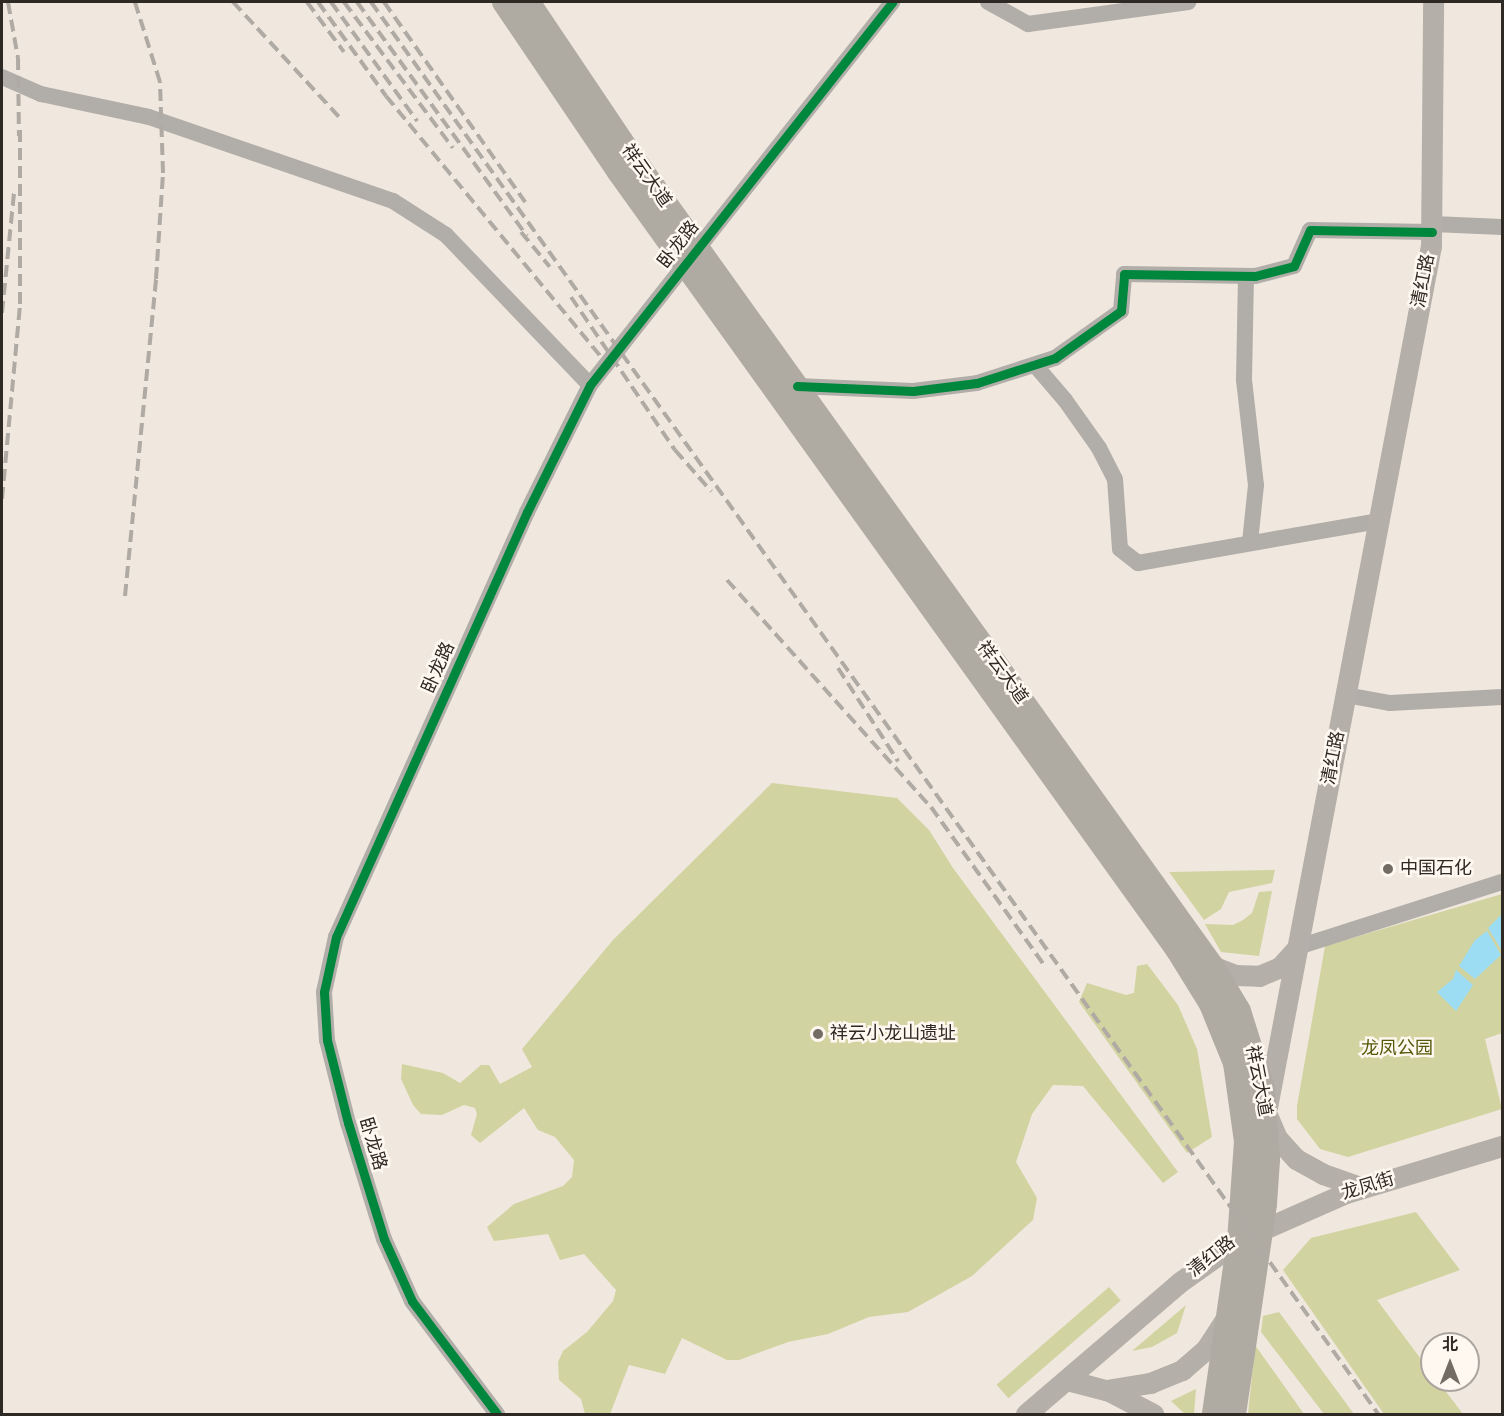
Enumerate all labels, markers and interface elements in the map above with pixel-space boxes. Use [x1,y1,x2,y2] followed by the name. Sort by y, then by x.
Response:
[617,140,675,212] street label: 祥云大道
[654,217,704,273] street label: 卧龙路
[1408,252,1440,310] street label: 清红路
[972,638,1032,708] street label: 祥云大道
[418,639,460,697] street label: 卧龙路
[1318,729,1350,787] street label: 清红路
[1400,858,1472,880] place label: 中国石化
[1381,862,1395,876] marker: 中国石化
[830,1023,956,1045] place label: 祥云小龙山遗址
[811,1027,825,1041] marker: 祥云小龙山遗址
[1361,1038,1433,1060] park label: 龙凤公园
[1241,1044,1275,1118] street label: 祥云大道
[354,1115,390,1173] street label: 卧龙路
[1339,1169,1397,1205] street label: 龙凤街
[1184,1232,1240,1282] street label: 清红路
[1420,1332,1480,1392] north arrow
[1442,1336,1458,1355] text: 北

